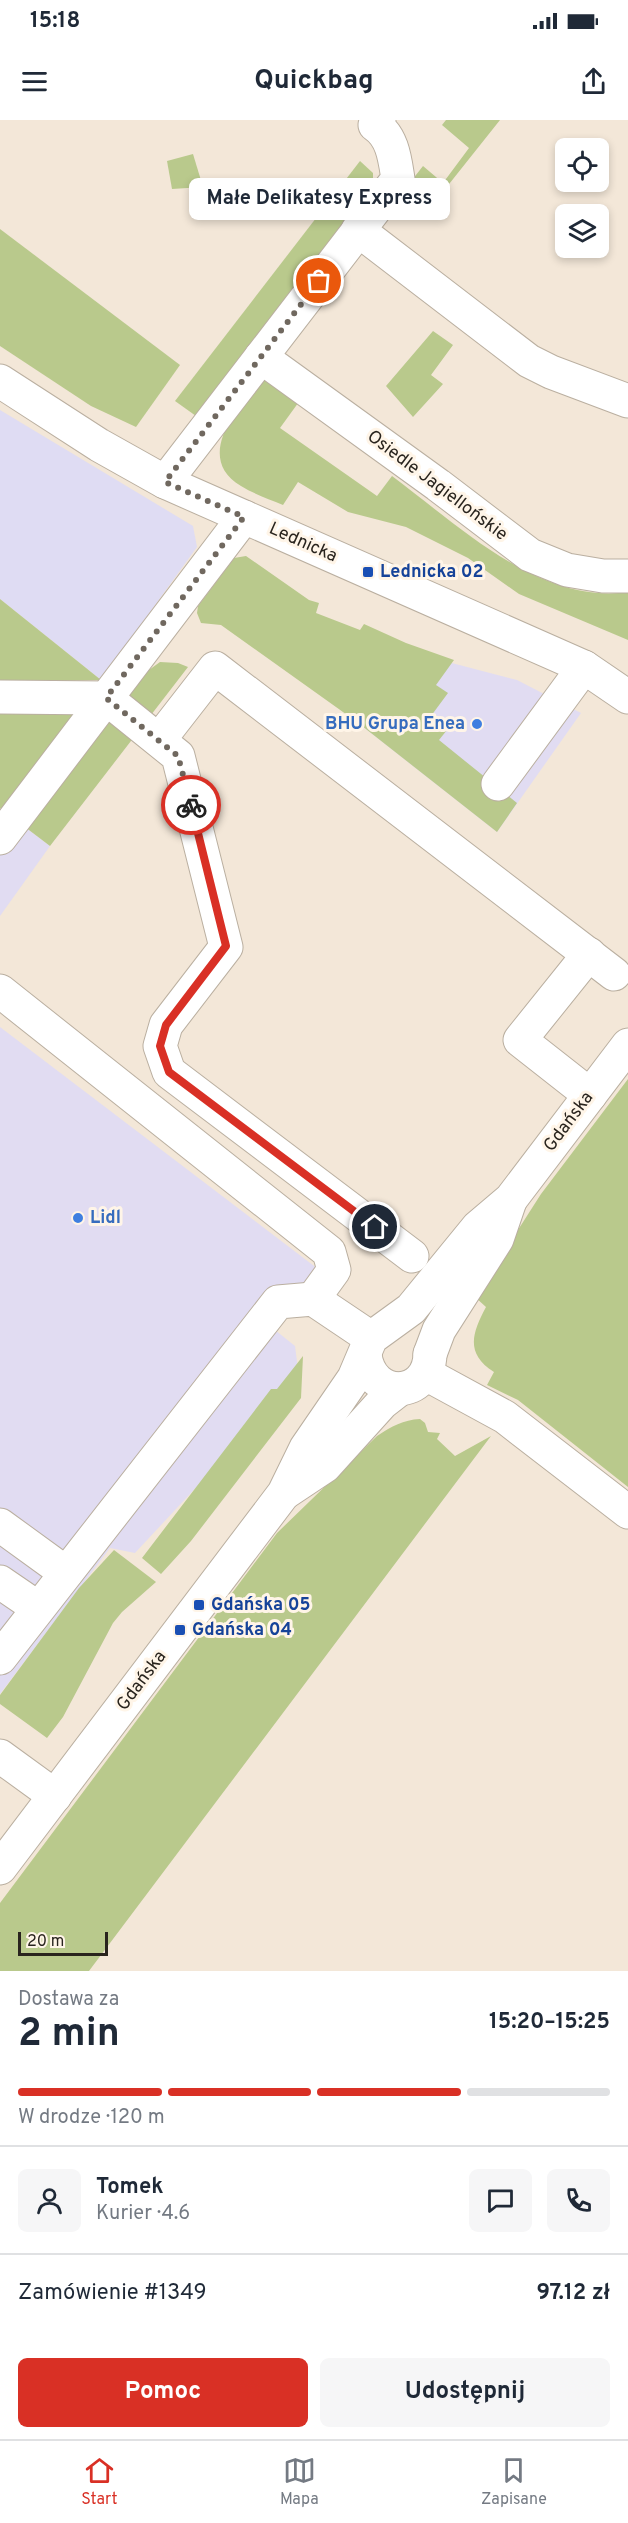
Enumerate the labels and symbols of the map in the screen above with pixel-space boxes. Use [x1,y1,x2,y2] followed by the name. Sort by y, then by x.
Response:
[188,179,449,221] callout: Małe Delikatesy Express
[293,255,344,306] pin
[362,426,512,546] street label: Osiedle Jagiellońskie
[265,518,341,568] street label: Lednicka
[380,561,484,584] place label: Lednicka 02
[361,565,375,579] marker: Lednicka 02
[325,713,465,736] place label: BHU Grupa Enea
[470,717,484,731] marker: BHU Grupa Enea
[161,775,221,835] courier
[539,1087,599,1157] street label: Gdańska
[349,1201,400,1252] pin
[90,1207,121,1230] place label: Lidl
[71,1211,85,1225] marker: Lidl
[211,1594,310,1617] place label: Gdańska 05
[192,1598,206,1612] marker: Gdańska 05
[192,1619,292,1642] place label: Gdańska 04
[173,1623,187,1637] marker: Gdańska 04
[112,1646,172,1716] street label: Gdańska
[18,1929,108,1956] scale bar

